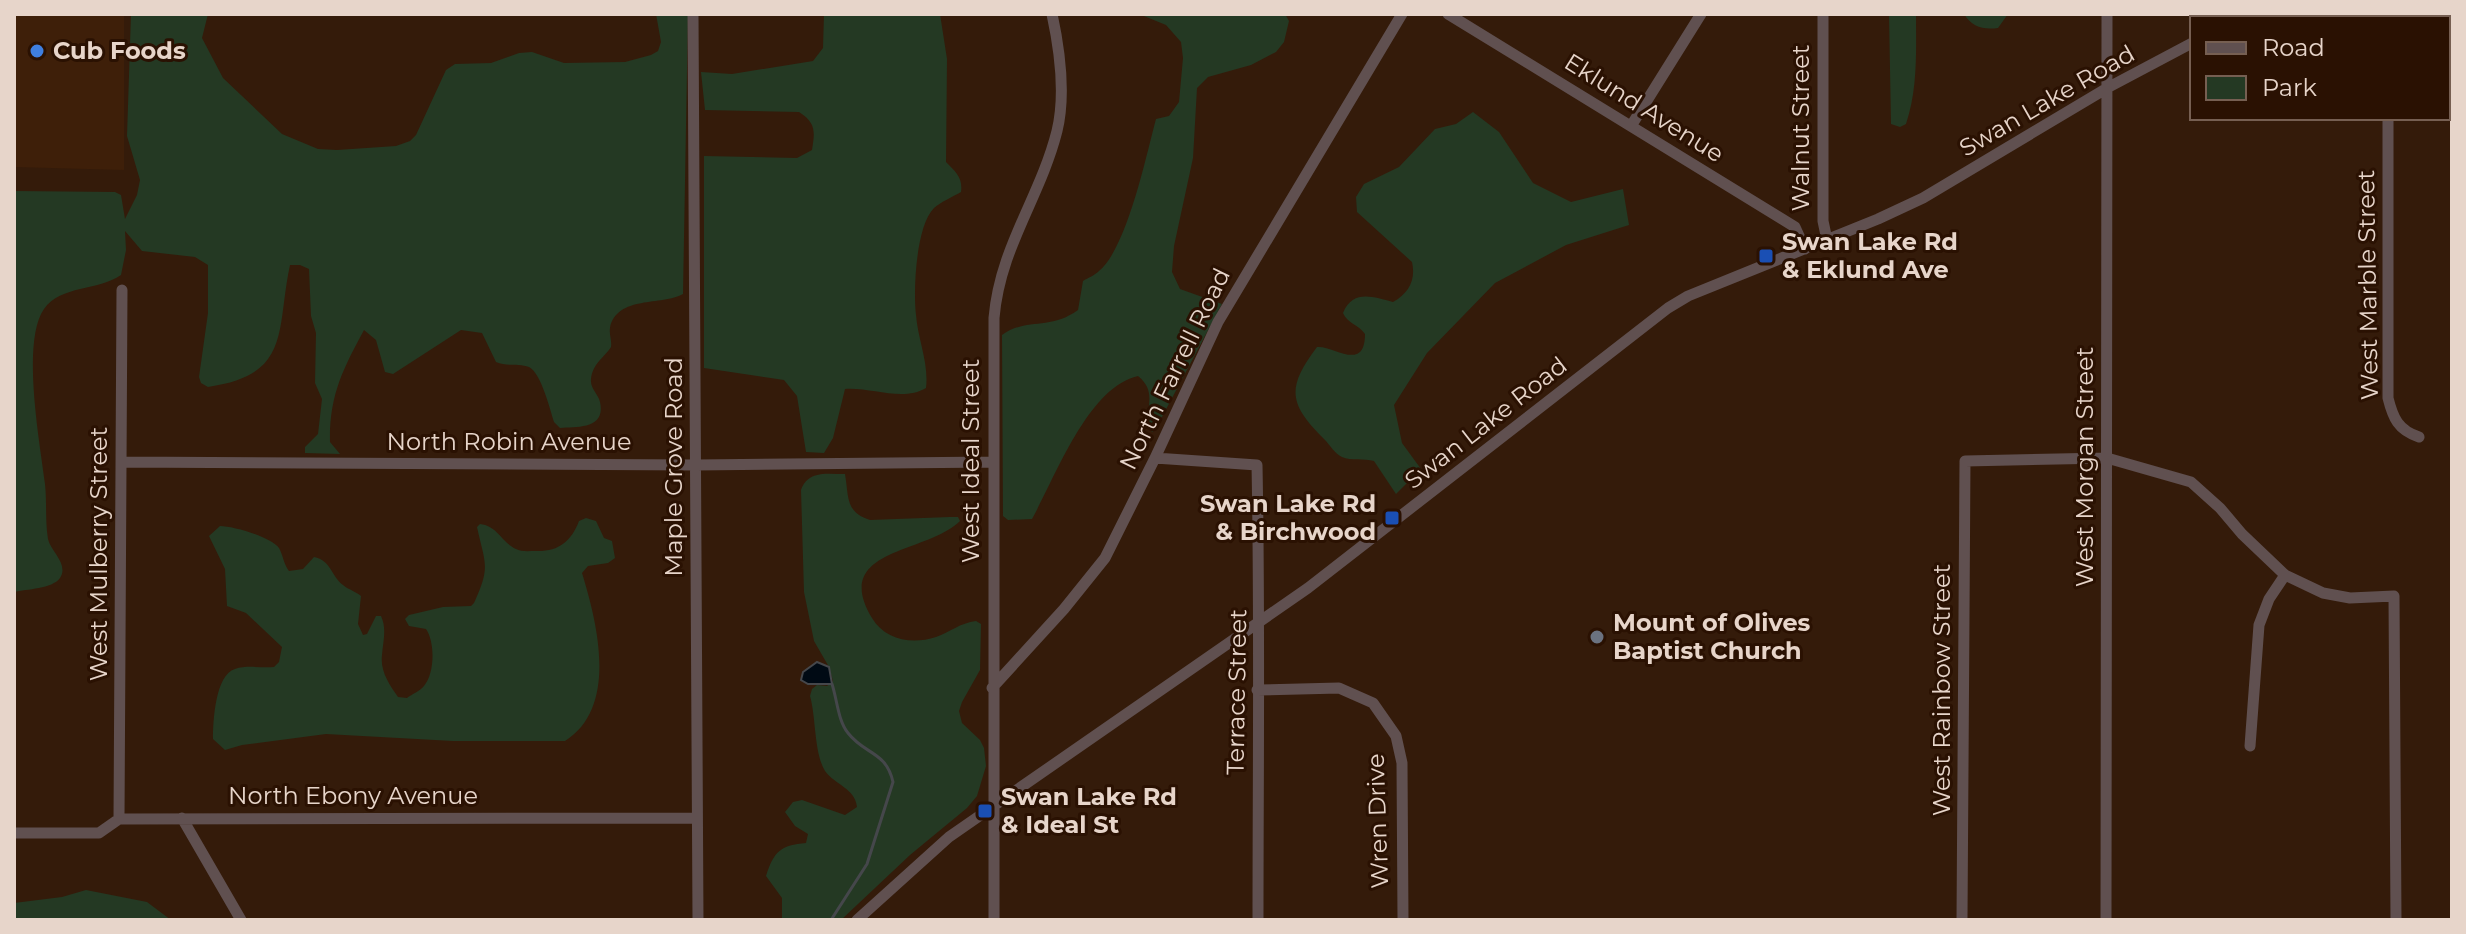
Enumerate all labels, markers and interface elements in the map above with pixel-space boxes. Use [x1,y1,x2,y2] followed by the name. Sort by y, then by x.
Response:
[2190,16,2450,120] legend
[2262,33,2325,62] text: Road
[53,36,186,65] place label: Cub Foods
[1954,39,2140,162] street label: Swan Lake Road
[28,42,46,60] marker: Cub Foods
[1786,44,1815,211] street label: Walnut Street
[1559,47,1729,168] street label: Eklund Avenue
[2262,73,2317,102] text: Park
[2351,169,2384,400] street label: West Marble Street
[1782,227,1958,284] place label: Swan Lake Rd & Eklund Ave
[1757,247,1775,265] marker: Swan Lake Rd & Eklund Ave
[1113,263,1236,474] street label: North Farrell Road
[2070,346,2099,587] street label: West Morgan Street
[1399,350,1572,495] street label: Swan Lake Road
[659,357,688,577] street label: Maple Grove Road
[956,358,985,563] street label: West Ideal Street
[84,426,113,681] street label: West Mulberry Street
[386,427,632,456] street label: North Robin Avenue
[1200,489,1376,546] place label: Swan Lake Rd & Birchwood
[1383,509,1401,527] marker: Swan Lake Rd & Birchwood
[1927,563,1956,816] street label: West Rainbow Street
[1613,608,1811,665] place label: Mount of Olives Baptist Church
[1221,609,1252,775] street label: Terrace Street
[1588,628,1606,646] marker: Mount of Olives Baptist Church
[1361,753,1394,889] street label: Wren Drive
[228,781,478,810] street label: North Ebony Avenue
[1001,782,1177,839] place label: Swan Lake Rd & Ideal St
[976,802,994,820] marker: Swan Lake Rd & Ideal St

